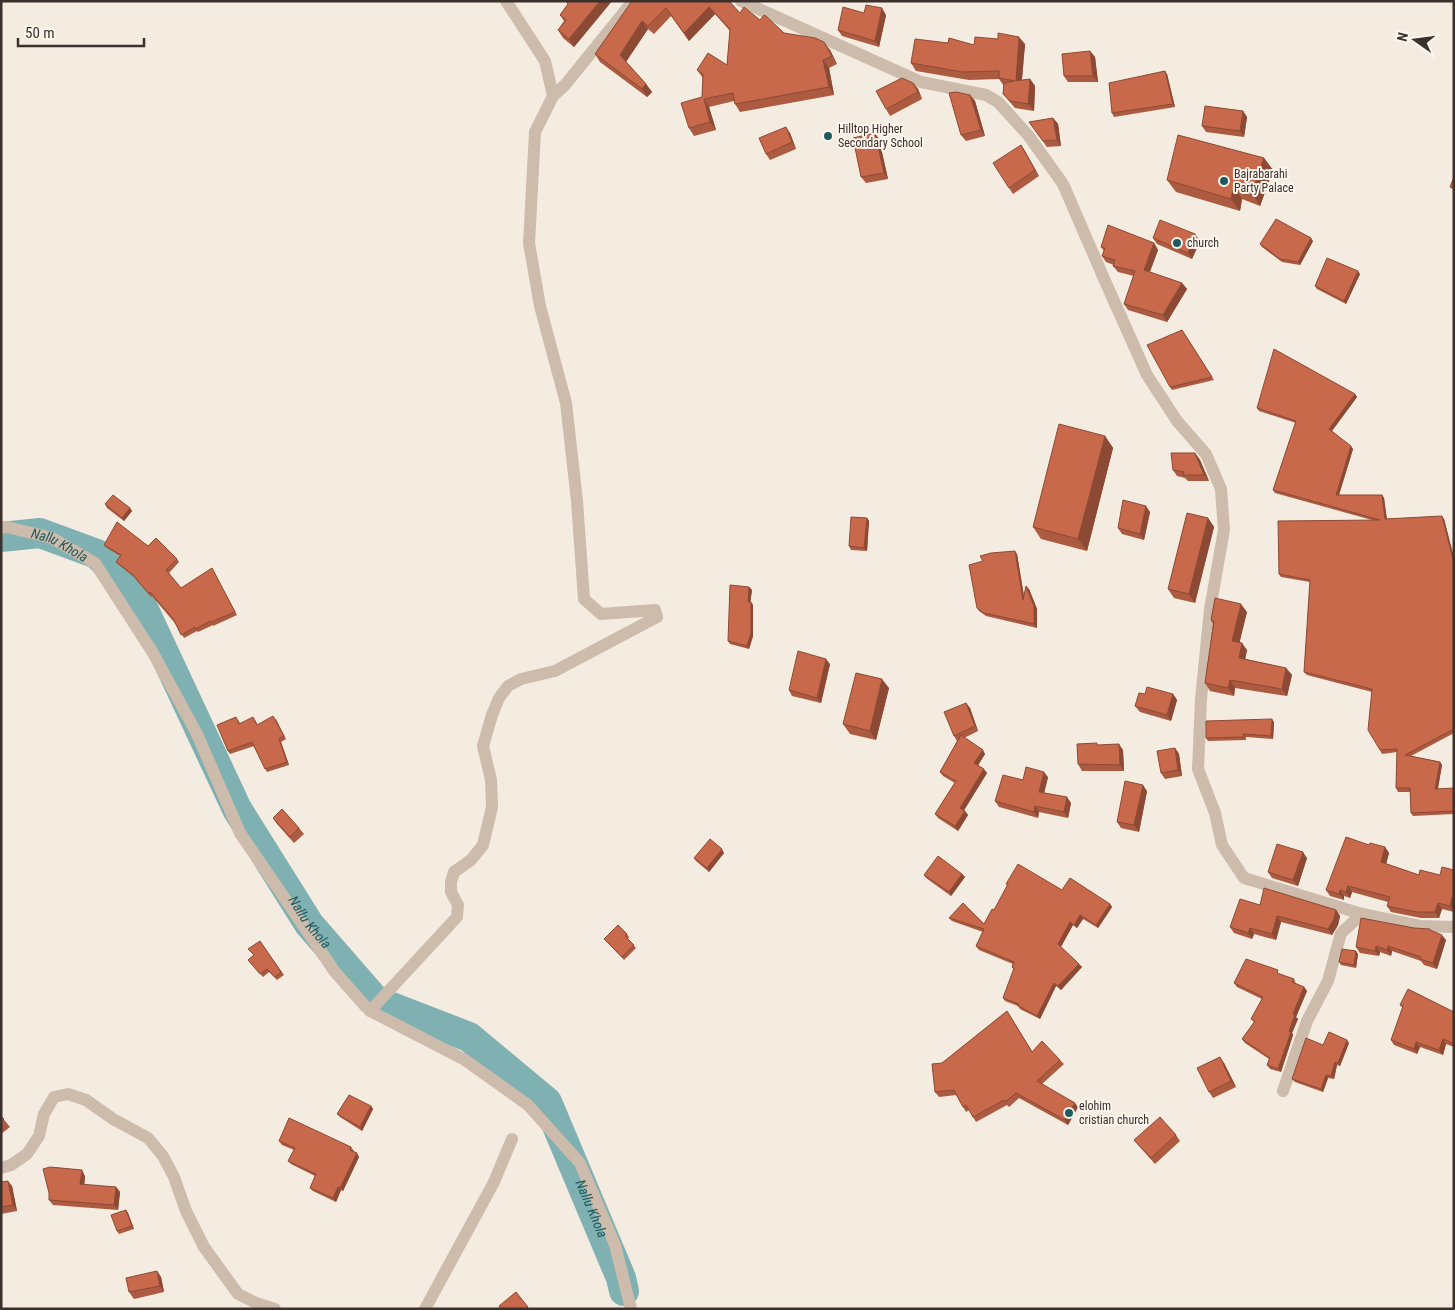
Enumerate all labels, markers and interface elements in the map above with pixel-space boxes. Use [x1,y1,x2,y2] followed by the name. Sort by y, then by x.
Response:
[18,15,144,47] scale bar
[1390,15,1440,65] north arrow
[25,24,55,42] text: 50 m
[1394,31,1411,43] text: N
[838,122,923,150] place label: Hilltop Higher Secondary School
[822,130,834,142] marker: Hilltop Higher Secondary School
[1234,167,1294,195] place label: Bajrabarahi Party Palace
[1218,175,1230,187] marker: Bajrabarahi Party Palace
[1187,236,1219,250] place label: church
[1171,237,1183,249] marker: church
[30,525,91,565] water label: Nallu Khola
[285,893,335,952] water label: Nallu Khola
[1079,1099,1149,1127] place label: elohim cristian church
[1063,1107,1075,1119] marker: elohim cristian church
[573,1177,611,1240] water label: Nallu Khola

